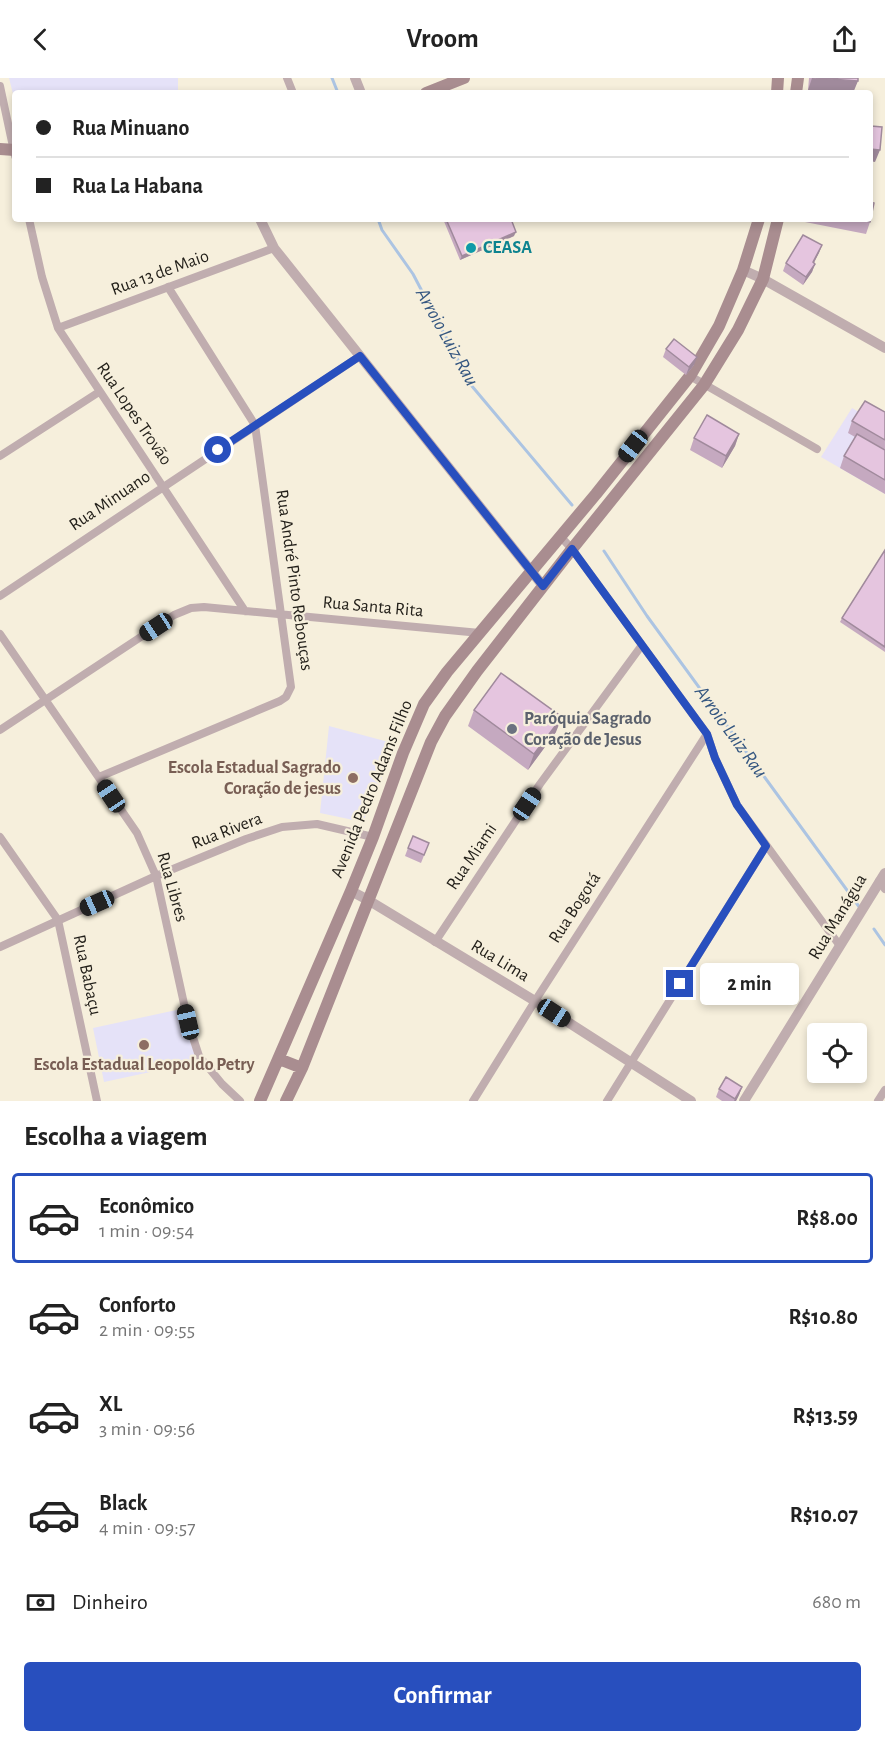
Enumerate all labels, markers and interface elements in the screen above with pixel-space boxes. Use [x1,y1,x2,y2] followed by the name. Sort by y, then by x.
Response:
[24,23,57,56] icon: back
[828,23,861,56] icon: share
[406,25,479,52] text: Vroom
[72,117,189,139] text: Rua Minuano
[72,175,203,197] text: Rua La Habana
[483,239,532,257] place label: CEASA
[464,241,478,255] marker: CEASA
[109,247,212,299] street label: Rua 13 de Maio
[411,284,482,389] water label: Arroio Luiz Rau
[93,359,175,469] street label: Rua Lopes Trovão
[615,426,651,466] car
[204,436,231,463] route start
[66,467,154,535] street label: Rua Minuano
[272,488,316,672] street label: Rua André Pinto Rebouças
[322,594,424,620] street label: Rua Santa Rita
[136,610,176,644] car
[690,681,771,782] water label: Arroio Luiz Rau
[328,697,416,881] street label: Avenida Pedro Adams Filho
[524,710,652,749] place label: Paróquia Sagrado Coração de Jesus
[505,722,519,736] marker: Paróquia Sagrado Coração de Jesus
[168,759,341,798] place label: Escola Estadual Sagrado Coração de jesus
[346,771,360,785] marker: Escola Estadual Sagrado Coração de jesus
[93,776,129,816] car
[509,784,545,824] car
[189,809,265,853] street label: Rua Rivera
[443,821,501,893] street label: Rua Miami
[153,850,191,924] street label: Rua Libres
[546,870,604,946] street label: Rua Bogotá
[806,871,870,963] street label: Rua Manágua
[77,887,117,919] car
[70,933,104,1017] street label: Rua Babaçu
[468,937,532,985] street label: Rua Lima
[701,963,800,1005] callout: 2 min
[666,970,693,997] route end
[727,974,772,994] text: 2 min
[534,996,574,1030] car
[175,1002,201,1042] car
[807,1023,867,1083] map controls
[807,1023,867,1083] button: locate
[137,1038,151,1052] marker: Escola Estadual Leopoldo Petry
[33,1056,256,1074] place label: Escola Estadual Leopoldo Petry
[24,1123,207,1150] text: Escolha a viagem
[27,1191,81,1245] icon: car
[99,1195,194,1217] text: Econômico
[796,1207,858,1229] text: R$8.00
[99,1221,194,1241] text: 1 min · 09:54
[27,1290,81,1344] icon: car
[99,1294,176,1316] text: Conforto
[788,1306,858,1328] text: R$10.80
[99,1320,195,1340] text: 2 min · 09:55
[27,1389,81,1443] icon: car
[99,1393,122,1415] text: XL
[793,1405,858,1427] text: R$13.59
[99,1419,195,1439] text: 3 min · 09:56
[27,1488,81,1542] icon: car
[99,1492,147,1514] text: Black
[790,1504,858,1526] text: R$10.07
[99,1518,196,1538] text: 4 min · 09:57
[24,1586,57,1619] icon: cash
[72,1591,148,1613] text: Dinheiro
[812,1592,861,1612] text: 680 m
[24,1662,861,1731] button: Confirmar

